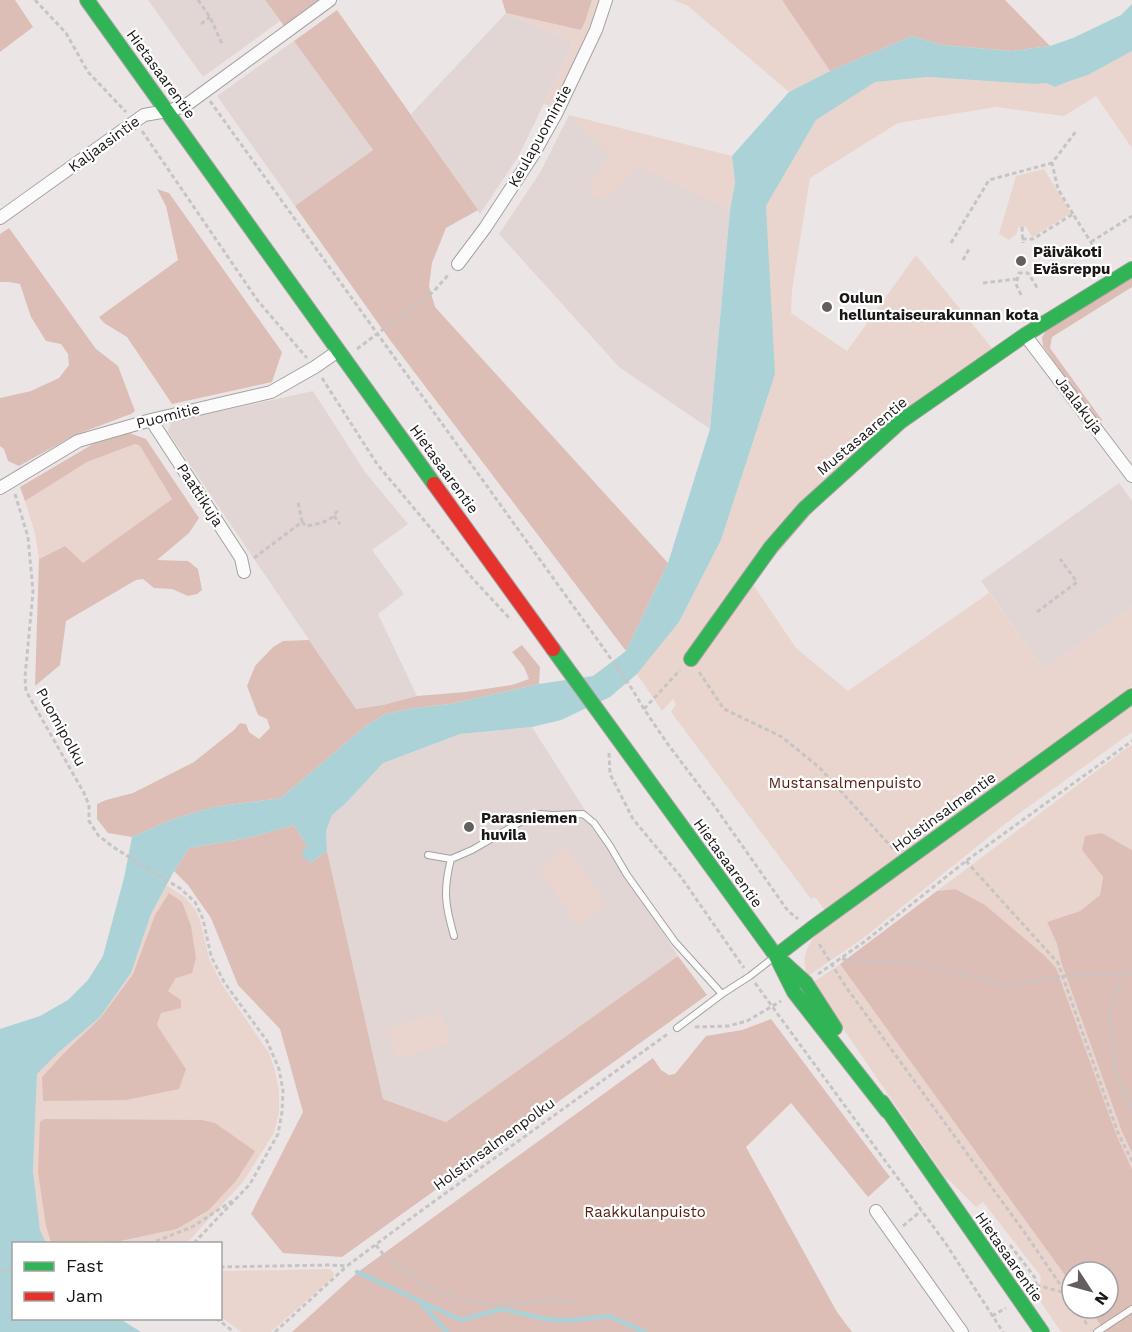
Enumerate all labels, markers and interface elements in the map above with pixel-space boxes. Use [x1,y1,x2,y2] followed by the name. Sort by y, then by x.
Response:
[123,26,199,122] street label: Hietasaarentie
[504,82,576,190] street label: Keulapuomintie
[65,112,143,176] street label: Kaljaasintie
[1033,243,1110,278] place label: Päiväkoti Eväsreppu
[1014,254,1028,268] marker: Päiväkoti Eväsreppu
[839,289,1039,324] place label: Oulun helluntaiseurakunnan kota
[820,300,834,314] marker: Oulun helluntaiseurakunnan kota
[1051,372,1107,438] street label: Jaalakuja
[813,393,911,479] street label: Mustasaarentie
[134,399,202,433] street label: Puomitie
[406,421,482,517] street label: Hietasaarentie
[173,460,227,530] street label: Paattikuja
[32,685,90,769] street label: Puomipolku
[889,768,999,856] street label: Holstinsalmentie
[769,774,921,792] park label: Mustansalmenpuisto
[481,809,577,844] place label: Parasniemen huvila
[690,815,766,911] street label: Hietasaarentie
[462,820,476,834] marker: Parasniemen huvila
[430,1094,558,1194] street label: Holstinsalmenpolku
[584,1203,706,1221] park label: Raakkulanpuisto
[971,1209,1047,1305] street label: Hietasaarentie
[12,1242,222,1320] legend
[66,1255,104,1276] text: Fast
[1060,1260,1120,1320] north arrow
[66,1285,103,1306] text: Jam
[1091,1288,1113,1309] text: N

